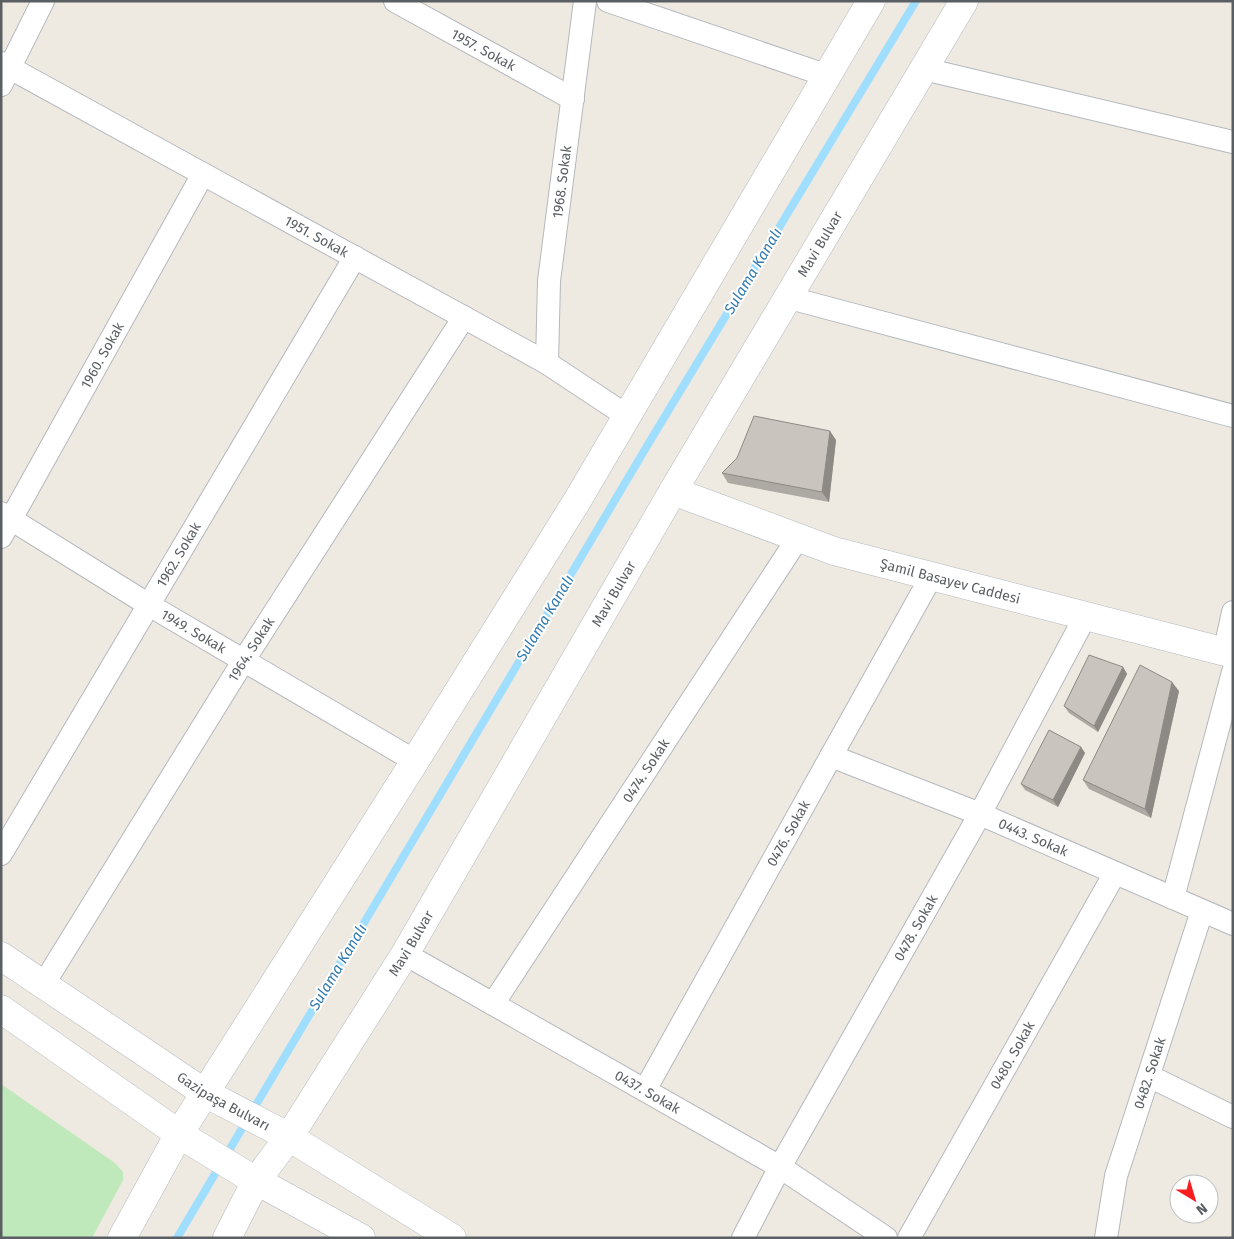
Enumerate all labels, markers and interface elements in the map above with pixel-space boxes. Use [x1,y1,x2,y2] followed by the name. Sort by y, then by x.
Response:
[448,25,519,75] street label: 1957. Sokak
[549,144,575,219] street label: 1968. Sokak
[794,208,846,280] street label: Mavi Bulvar
[282,212,352,261] street label: 1951. Sokak
[720,225,786,318] water label: Sulama Kanalı
[77,318,128,391] street label: 1960. Sokak
[153,519,205,590] street label: 1962. Sokak
[878,555,1022,607] street label: Şamil Basayev Caddesi
[588,557,640,630] street label: Mavi Bulvar
[512,572,578,665] water label: Sulama Kanalı
[158,606,230,657] street label: 1949. Sokak
[224,613,278,685] street label: 1964. Sokak
[619,735,673,806] street label: 0474. Sokak
[763,796,814,869] street label: 0476. Sokak
[996,815,1071,860] street label: 0443. Sokak
[890,891,941,964] street label: 0478. Sokak
[385,907,437,979] street label: Mavi Bulvar
[305,921,371,1014] water label: Sulama Kanalı
[986,1017,1039,1092] street label: 0480. Sokak
[1130,1034,1169,1111] street label: 0482. Sokak
[612,1066,684,1118] street label: 0437. Sokak
[174,1068,273,1134] street label: Gazipaşa Bulvarı
[1169,1174,1219,1224] north arrow
[1193,1199,1211,1218] text: N

